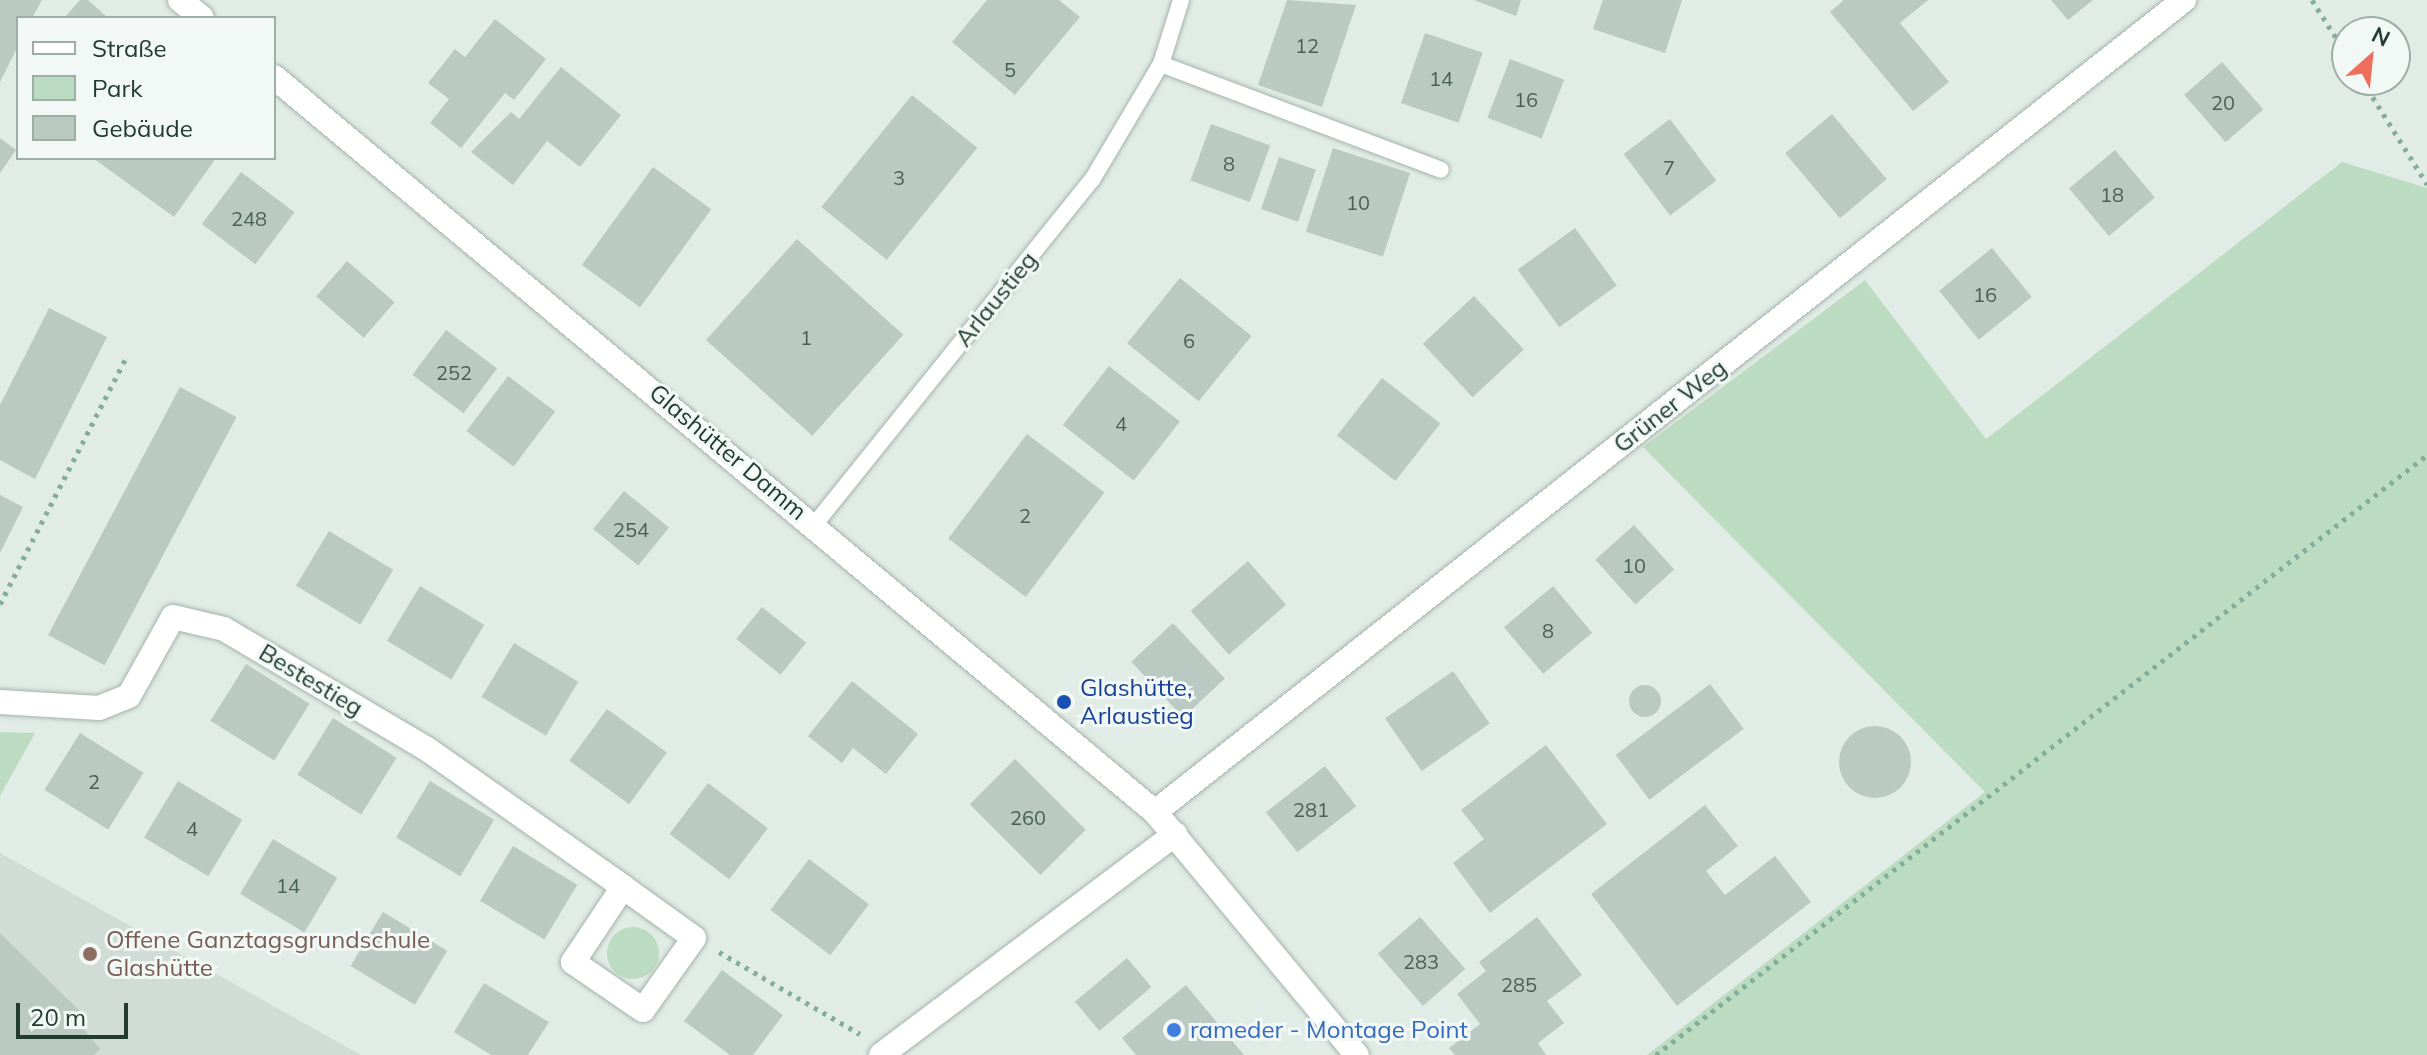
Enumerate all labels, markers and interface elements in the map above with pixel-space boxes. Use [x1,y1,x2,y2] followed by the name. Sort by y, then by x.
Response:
[16,16,276,160] legend
[2331,16,2411,96] north arrow
[2367,20,2395,53] text: N
[92,33,167,63] text: Straße
[1295,33,1319,57] house number: 12
[1004,57,1016,81] house number: 5
[1429,66,1453,90] house number: 14
[92,73,143,103] text: Park
[1514,87,1538,111] house number: 16
[2211,90,2235,114] house number: 20
[92,113,193,143] text: Gebäude
[1223,151,1235,175] house number: 8
[1663,155,1675,179] house number: 7
[893,165,905,189] house number: 3
[2100,182,2124,206] house number: 18
[1346,190,1370,214] house number: 10
[231,206,267,230] house number: 248
[949,246,1043,352] street label: Arlaustieg
[1973,282,1997,306] house number: 16
[800,325,812,349] house number: 1
[1183,328,1195,352] house number: 6
[1608,353,1732,459] street label: Grüner Weg
[436,360,472,384] house number: 252
[644,378,812,526] street label: Glashütter Damm
[1115,411,1127,435] house number: 4
[1019,503,1031,527] house number: 2
[613,517,649,541] house number: 254
[1622,553,1646,577] house number: 10
[1542,618,1554,642] house number: 8
[254,638,368,722] street label: Bestestieg
[1080,674,1194,730] place label: Glashütte, Arlaustieg
[1055,693,1073,711] marker: Glashütte, Arlaustieg
[88,769,100,793] house number: 2
[1293,797,1329,821] house number: 281
[1010,805,1046,829] house number: 260
[186,816,198,840] house number: 4
[276,873,300,897] house number: 14
[106,926,430,982] place label: Offene Ganztagsgrundschule Glashütte
[81,945,99,963] marker: Offene Ganztagsgrundschule Glashütte
[1403,949,1439,973] house number: 283
[1501,972,1537,996] house number: 285
[20,987,132,1037] scale bar
[30,1002,86,1032] text: 20 m
[1190,1016,1468,1044] place label: rameder - Montage Point
[1165,1021,1183,1039] marker: rameder - Montage Point

